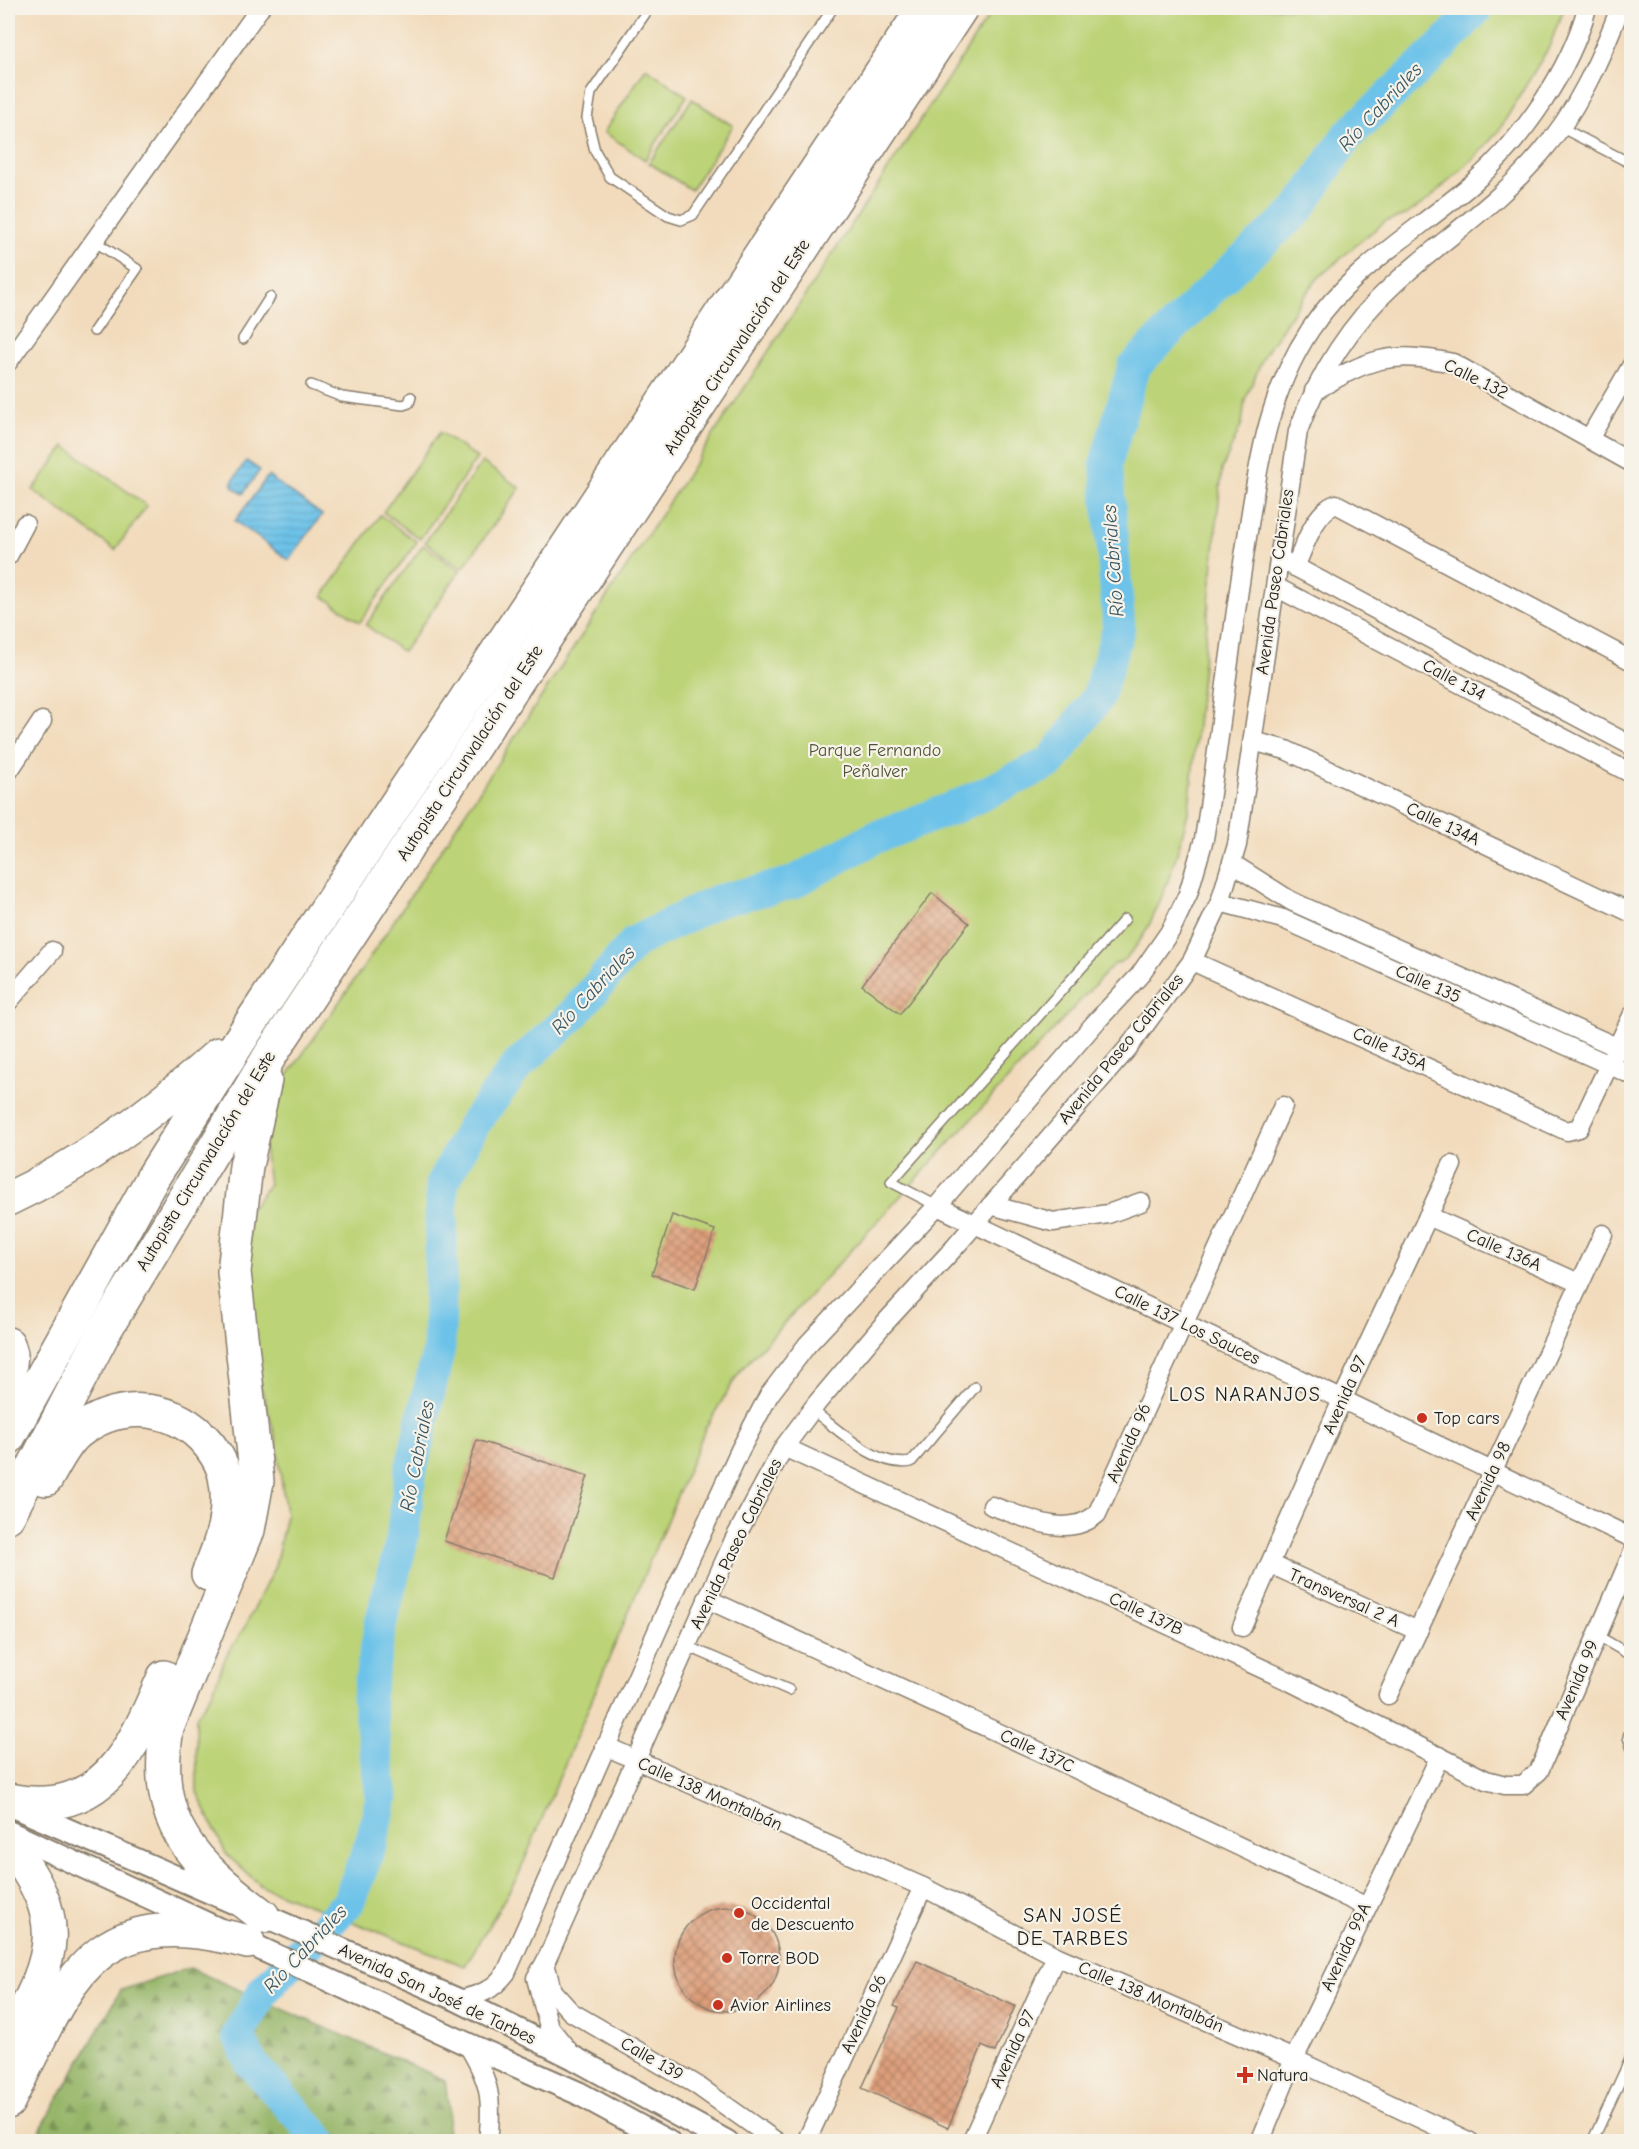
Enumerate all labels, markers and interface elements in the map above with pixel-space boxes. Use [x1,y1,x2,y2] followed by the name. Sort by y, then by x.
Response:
[1333,58,1427,156] water label: Río Cabriales
[659,235,815,459] street label: Autopista Circunvalación del Este
[1440,354,1512,404] street label: Calle 132
[1252,488,1298,676] street label: Avenida Paseo Cabriales
[1098,503,1128,618] water label: Río Cabriales
[392,641,548,865] street label: Autopista Circunvalación del Este
[1419,655,1489,705] street label: Calle 134
[809,740,941,782] park label: Parque Fernando Peñalver
[1403,798,1483,850] street label: Calle 134A
[546,941,640,1039] water label: Río Cabriales
[1392,960,1464,1008] street label: Calle 135
[1054,970,1188,1128] street label: Avenida Paseo Cabriales
[1349,1023,1431,1075] street label: Calle 135A
[132,1047,280,1275] street label: Autopista Circunvalación del Este
[1463,1224,1545,1276] street label: Calle 136A
[1111,1281,1263,1369] street label: Calle 137 Los Sauces
[1318,1352,1372,1437] street label: Avenida 97
[1169,1383,1321,1406] district label: LOS NARANJOS
[395,1398,439,1513] water label: Río Cabriales
[1102,1400,1156,1486] street label: Avenida 96
[1434,1408,1499,1429] place label: Top cars
[1415,1411,1429,1425] marker: Top cars
[1461,1438,1515,1524] street label: Avenida 98
[686,1455,786,1633] street label: Avenida Paseo Cabriales
[1285,1564,1403,1632] street label: Transversal 2 A
[1106,1588,1186,1640] street label: Calle 137B
[1551,1637,1603,1723] street label: Avenida 99
[997,1725,1077,1777] street label: Calle 137C
[634,1753,786,1835] street label: Calle 138 Montalbán
[751,1893,854,1935] place label: Occidental de Descuento
[1316,1899,1376,1995] street label: Avenida 99A
[258,1900,352,1998] water label: Río Cabriales
[1017,1904,1129,1950] district label: SAN JOSÉ DE TARBES
[732,1906,746,1920] marker: Occidental de Descuento
[335,1939,539,2049] street label: Avenida San José de Tarbes
[739,1948,819,1969] place label: Torre BOD
[720,1951,734,1965] marker: Torre BOD
[1075,1957,1227,2037] street label: Calle 138 Montalbán
[837,1971,891,2057] street label: Avenida 96
[730,1995,831,2016] place label: Avior Airlines
[711,1998,725,2012] marker: Avior Airlines
[986,2006,1040,2091] street label: Avenida 97
[617,2033,687,2085] street label: Calle 139
[1257,2065,1309,2086] place label: Natura
[1238,2068,1252,2082] marker: Natura

